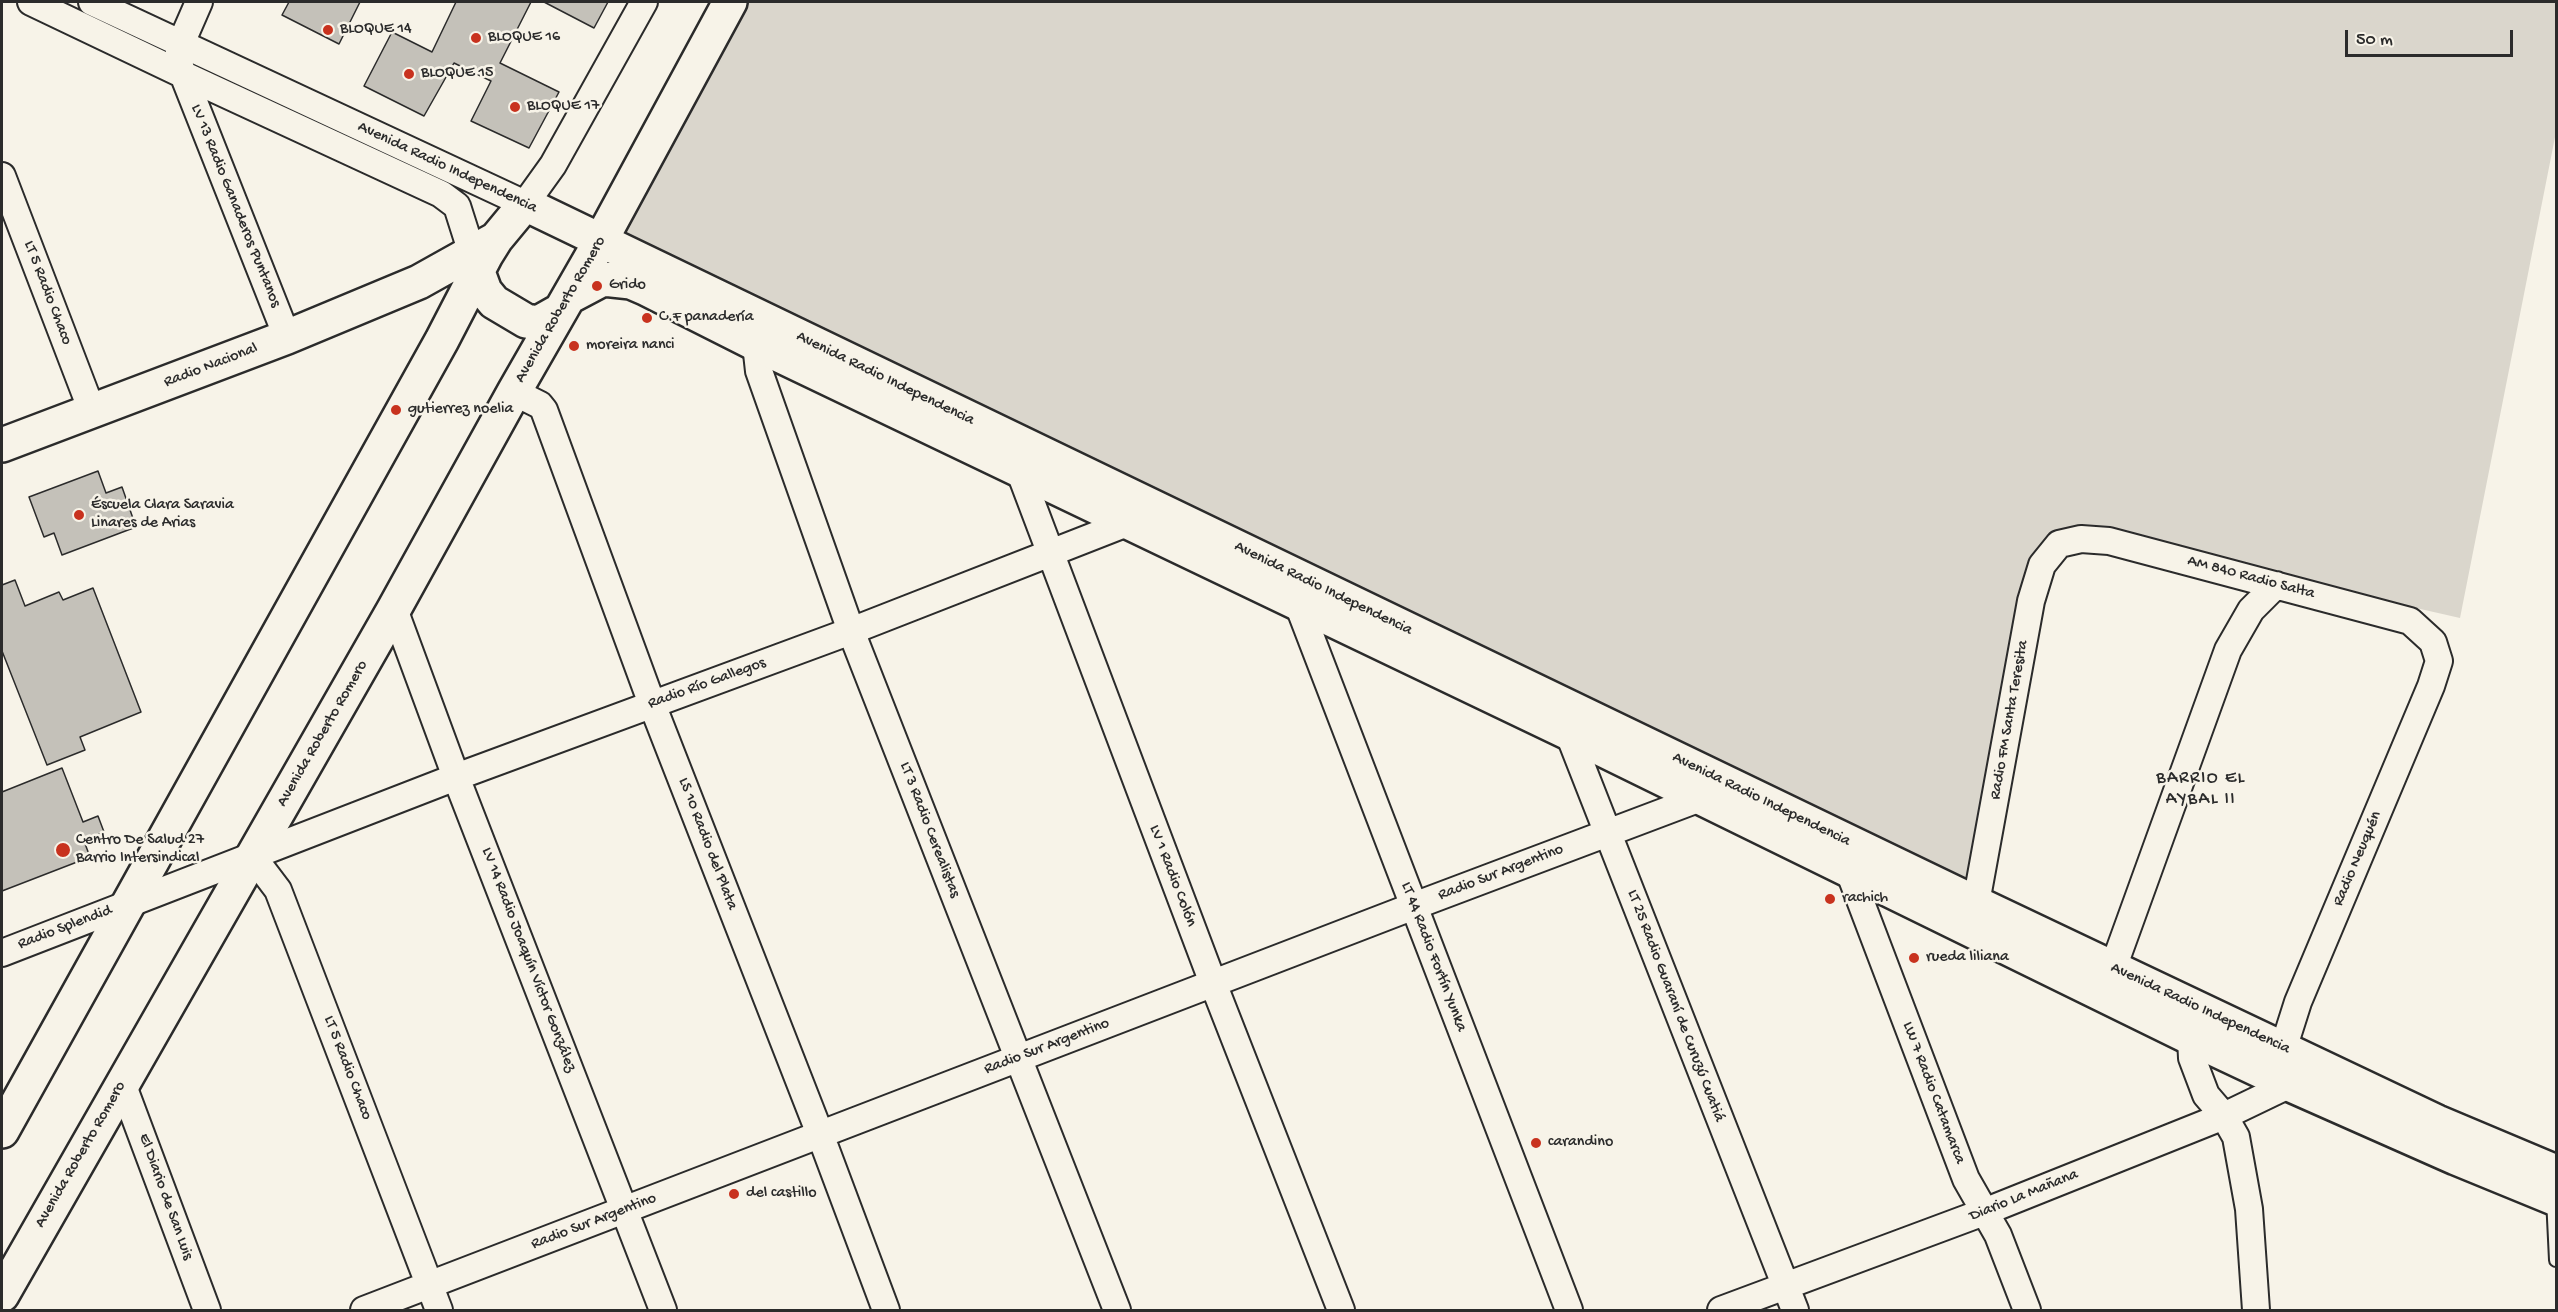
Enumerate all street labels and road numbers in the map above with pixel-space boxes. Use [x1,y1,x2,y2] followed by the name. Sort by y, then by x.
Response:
[185,102,285,310] street label: LV 13 Radio Ganaderos Puntanos
[354,118,540,218] street label: Avenida Radio Independencia
[511,233,611,387] street label: Avenida Roberto Romero
[18,238,76,348] street label: LT 5 Radio Chaco
[793,327,977,431] street label: Avenida Radio Independencia
[161,339,261,393] street label: Radio Nacional
[1231,537,1415,641] street label: Avenida Radio Independencia
[2185,552,2317,604] street label: AM 840 Radio Salta
[1987,639,2033,801] street label: Radio FM Santa Teresita
[646,654,768,714] street label: Radio Río Gallegos
[273,657,373,811] street label: Avenida Roberto Romero
[1669,748,1853,852] street label: Avenida Radio Independencia
[894,759,964,901] street label: LT 3 Radio Cerealistas
[673,775,741,913] street label: LS 10 Radio del Plata
[2329,809,2387,909] street label: Radio Neuquén
[1144,822,1200,930] street label: LV 1 Radio Colón
[1436,840,1566,906] street label: Radio Sur Argentino
[476,845,580,1075] street label: LV 14 Radio Joaquín Víctor González
[1396,879,1470,1035] street label: LT 44 Radio Fortín Yunka
[1622,887,1728,1125] street label: LT 25 Radio Guaraní de Curuzú Cuatiá
[15,901,115,955] street label: Radio Splendid
[2107,959,2293,1059] street label: Avenida Radio Independencia
[318,1013,376,1123] street label: LT 5 Radio Chaco
[982,1014,1112,1080] street label: Radio Sur Argentino
[1897,1019,1969,1167] street label: LW 7 Radio Catamarca
[31,1078,131,1232] street label: Avenida Roberto Romero
[133,1131,197,1263] street label: El Diario de San Luis
[1967,1165,2081,1227] street label: Diario La Mañana
[529,1189,659,1255] street label: Radio Sur Argentino

